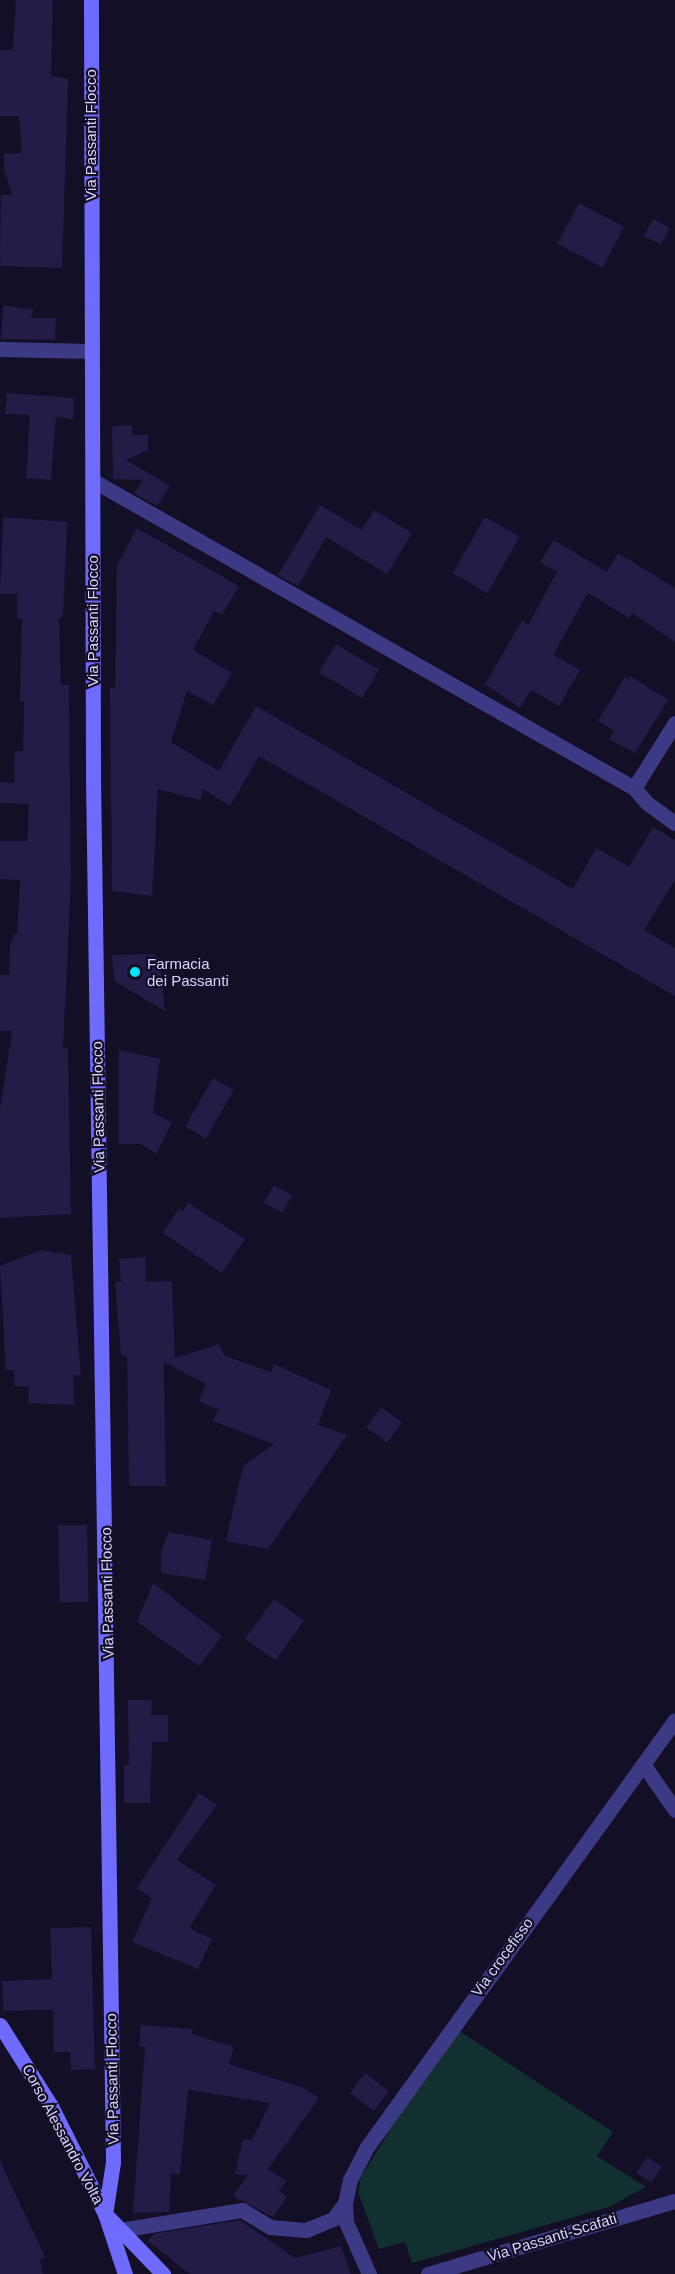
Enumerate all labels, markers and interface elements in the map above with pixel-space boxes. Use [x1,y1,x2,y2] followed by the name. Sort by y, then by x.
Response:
[82,69,100,201] street label: Via Passanti Flocco
[84,555,102,687] street label: Via Passanti Flocco
[147,954,229,989] place label: Farmacia dei Passanti
[128,965,142,979] marker: Farmacia dei Passanti
[88,1041,108,1173] street label: Via Passanti Flocco
[97,1527,117,1659] street label: Via Passanti Flocco
[467,1914,537,2000] street label: Via crocefisso
[102,2013,122,2145] street label: Via Passanti Flocco
[18,2061,108,2207] street label: Corso Alessandro Volta
[485,2209,619,2265] street label: Via Passanti-Scafati

